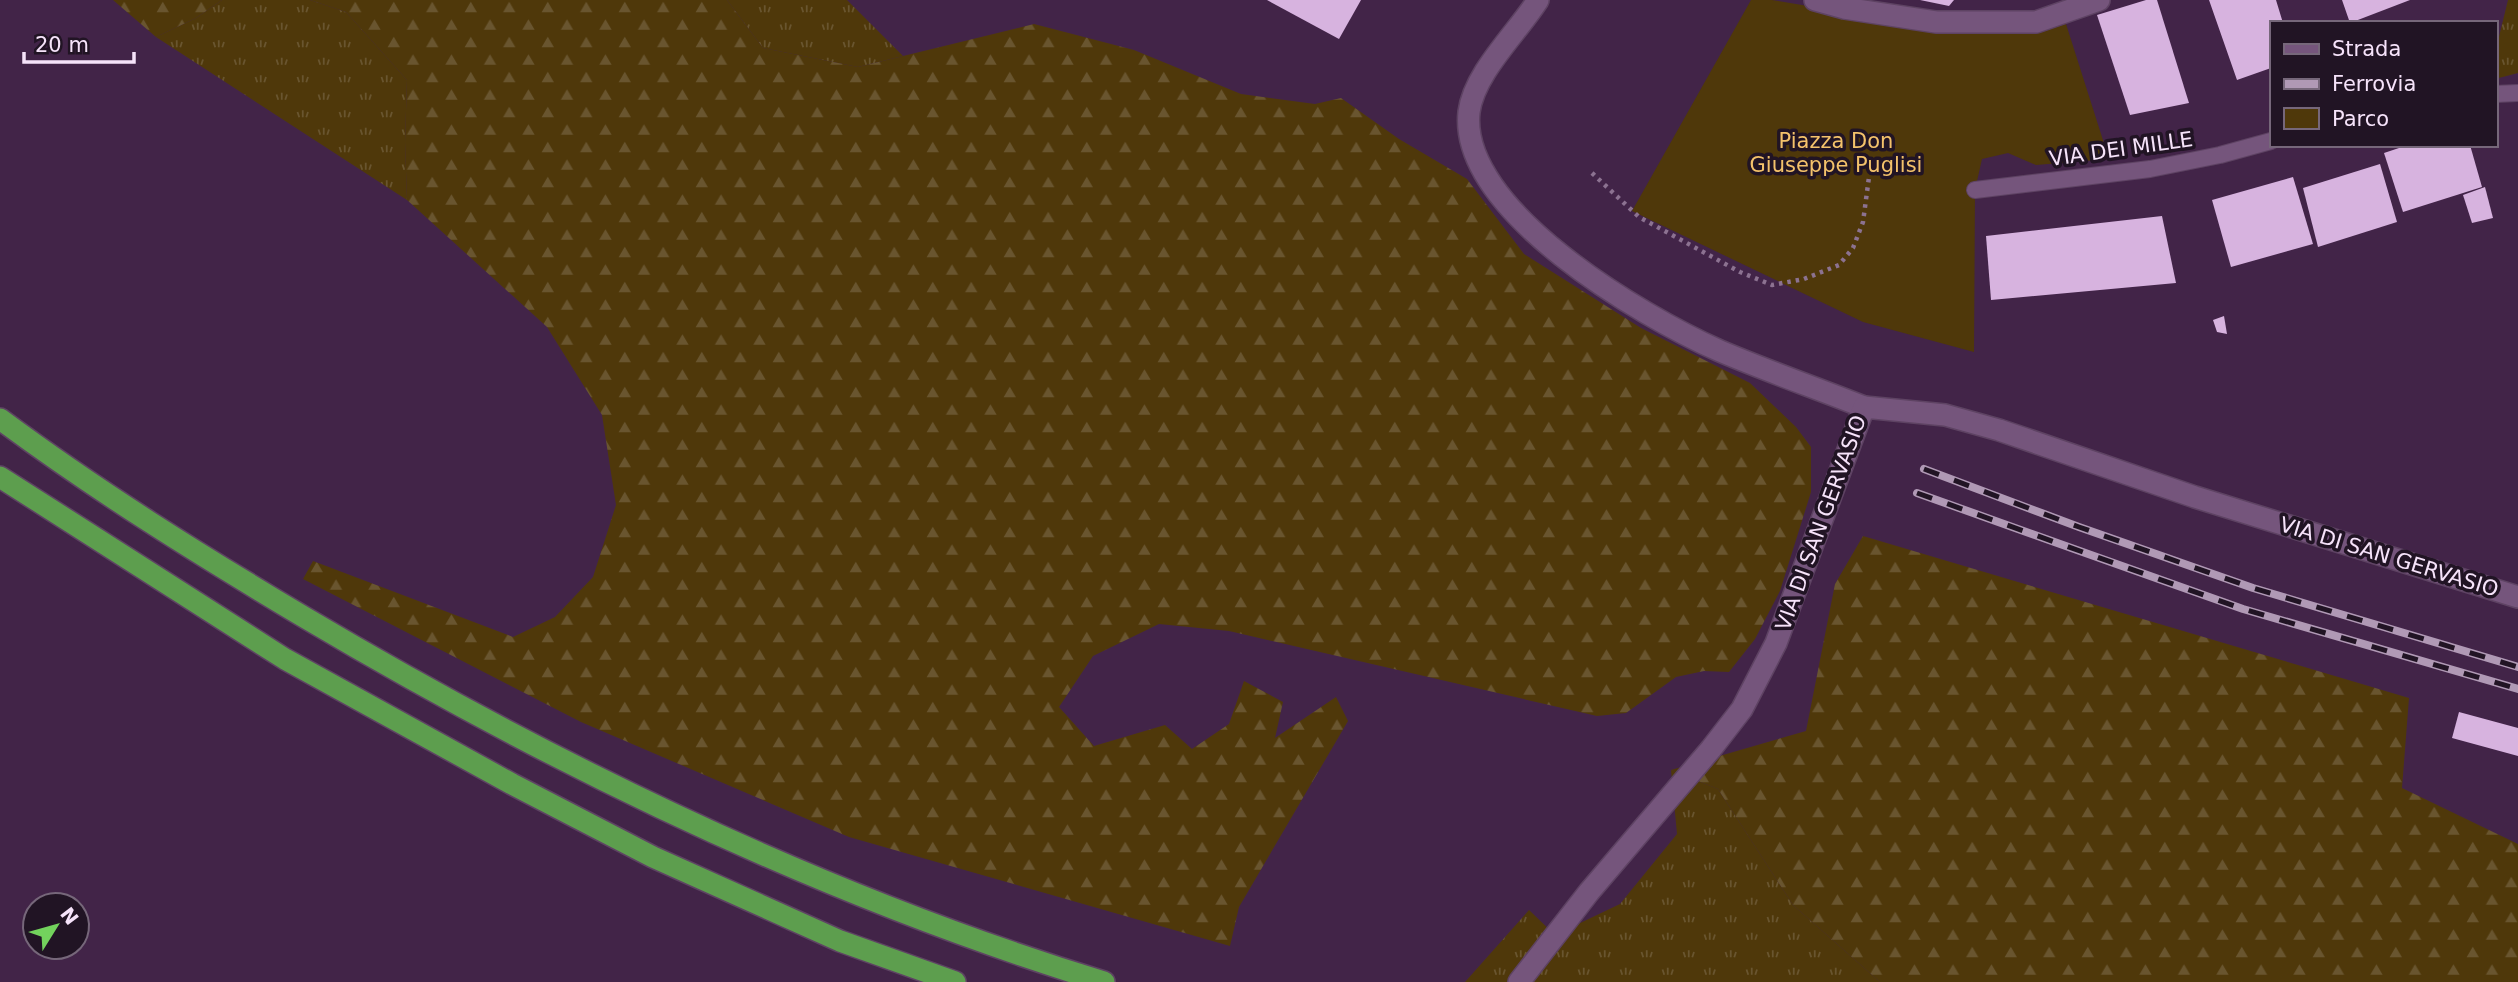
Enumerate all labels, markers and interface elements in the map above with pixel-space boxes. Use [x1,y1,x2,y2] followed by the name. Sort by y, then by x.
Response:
[24,21,135,65] scale bar
[2270,21,2497,147] legend
[35,33,89,57] text: 20 m
[2332,37,2401,61] text: Strada
[2332,72,2416,96] text: Ferrovia
[2332,107,2389,131] text: Parco
[2048,127,2194,171] street label: VIA DEI MILLE
[1750,129,1922,177] park label: Piazza Don Giuseppe Puglisi
[1771,412,1871,634] street label: VIA DI SAN GERVASIO
[2277,512,2501,602] street label: VIA DI SAN GERVASIO
[21,891,91,961] north arrow
[56,903,83,929] text: N

